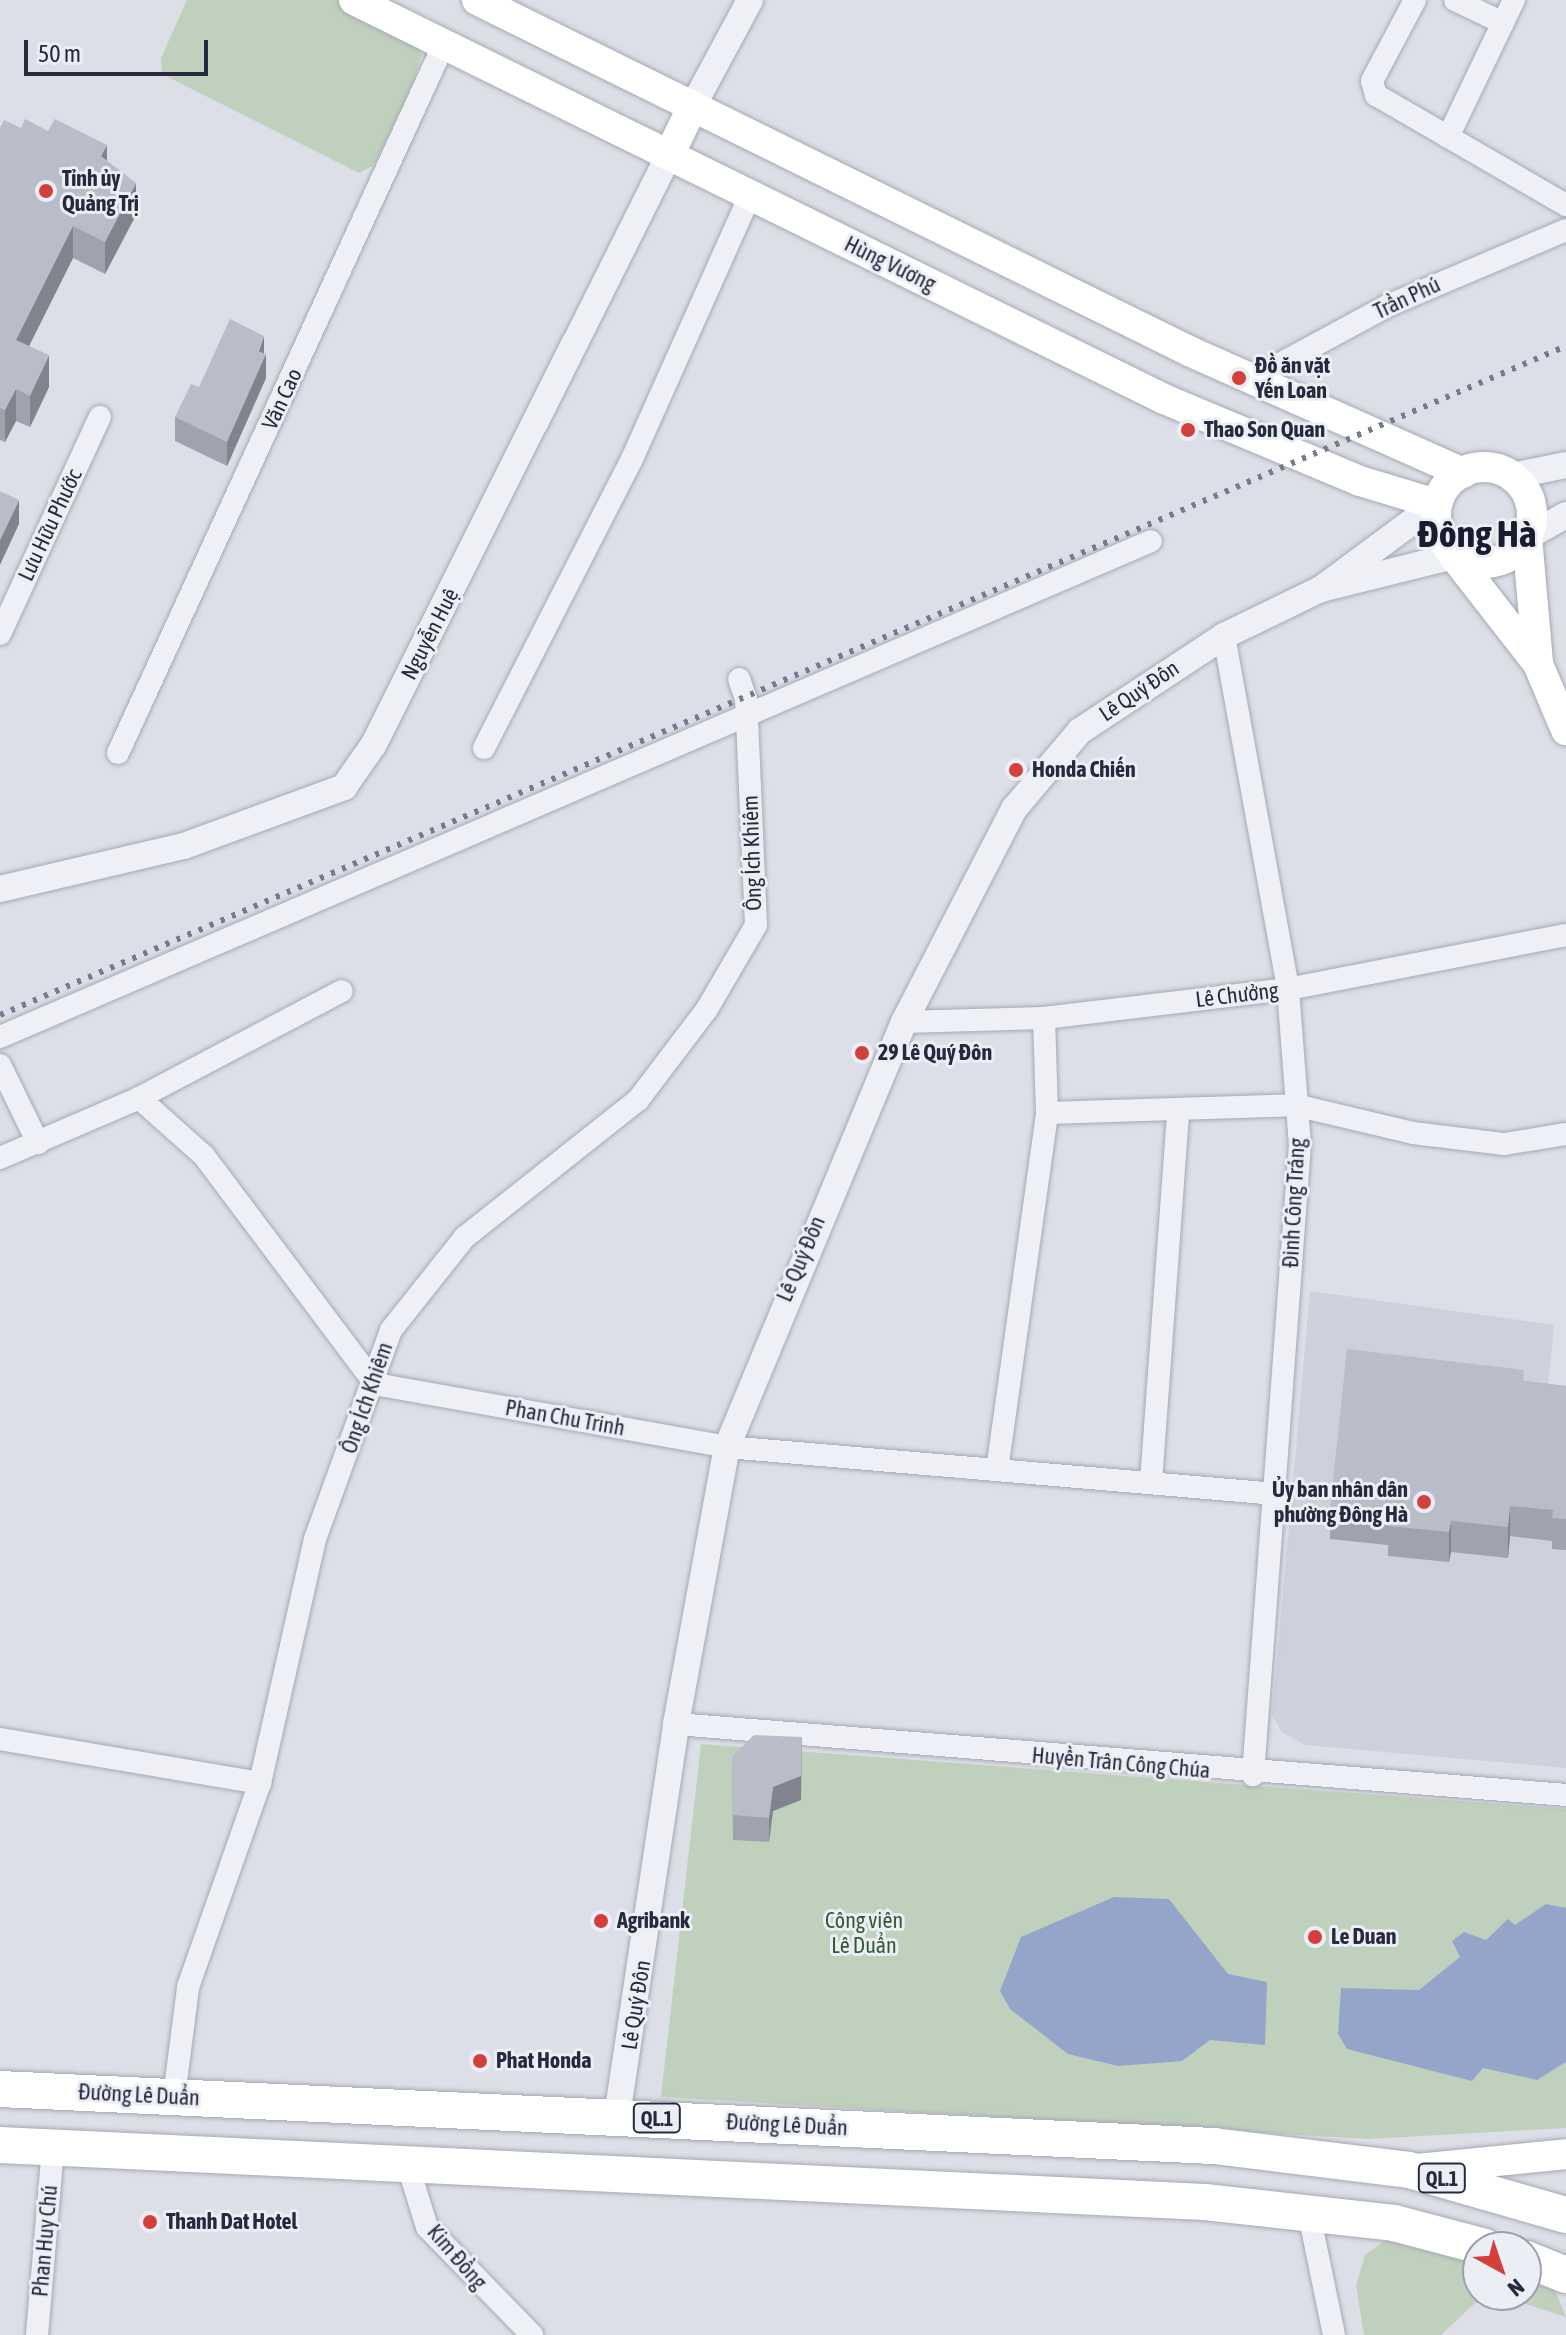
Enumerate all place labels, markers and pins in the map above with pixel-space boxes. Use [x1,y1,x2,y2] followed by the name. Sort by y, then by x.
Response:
[62,165,139,216] place label: Tỉnh ủy Quảng Trị
[37,182,55,200] marker: Tỉnh ủy Quảng Trị
[1255,352,1330,404] place label: Đồ ăn vặt Yến Loan
[1230,369,1248,387] marker: Đồ ăn vặt Yến Loan
[1204,417,1325,443] place label: Thao Son Quan
[1179,421,1197,439] marker: Thao Son Quan
[1032,757,1136,783] place label: Honda Chiến
[1007,761,1025,779] marker: Honda Chiến
[878,1040,992,1066] place label: 29 Lê Quý Đôn
[853,1044,871,1062] marker: 29 Lê Quý Đôn
[1272,1476,1408,1528] place label: Ủy ban nhân dân phường Đông Hà
[1415,1493,1433,1511] marker: Ủy ban nhân dân phường Đông Hà
[617,1908,690,1934] place label: Agribank
[592,1912,610,1930] marker: Agribank
[1331,1924,1396,1950] place label: Le Duan
[1306,1928,1324,1946] marker: Le Duan
[496,2048,591,2074] place label: Phat Honda
[471,2052,489,2070] marker: Phat Honda
[166,2209,297,2235] place label: Thanh Dat Hotel
[141,2213,159,2231] marker: Thanh Dat Hotel

